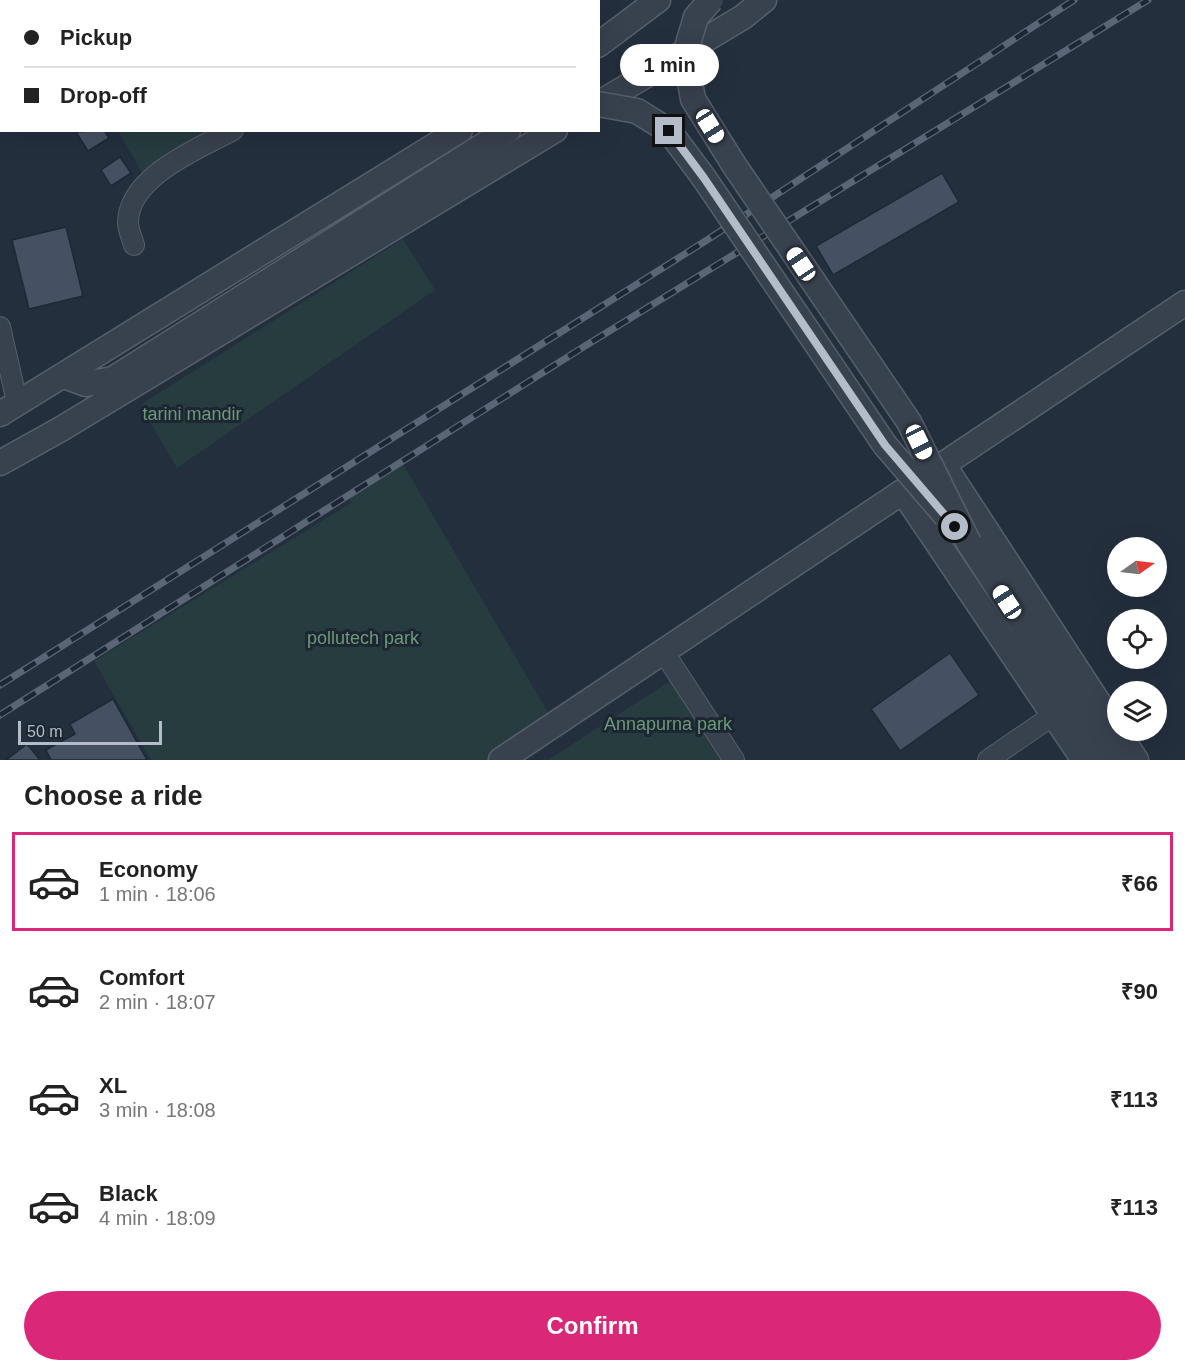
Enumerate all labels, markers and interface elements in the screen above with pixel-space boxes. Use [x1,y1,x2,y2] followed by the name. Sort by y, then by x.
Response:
[60,25,132,50] text: Pickup
[620,44,718,86] callout: 1 min
[643,54,696,76] text: 1 min
[60,83,147,108] text: Drop-off
[693,106,727,146] car
[655,117,682,144] route end
[783,244,819,284] car
[142,404,242,424] park label: tarini mandir
[903,422,935,462] car
[941,513,968,540] route start
[1107,537,1167,597] north arrow
[1107,537,1167,741] map controls
[990,582,1024,622] car
[1107,609,1167,669] button: locate
[307,628,420,648] park label: pollutech park
[1107,681,1167,741] button: layers
[604,714,733,734] park label: Annapurna park
[18,718,162,746] scale bar
[27,723,63,740] text: 50 m
[24,781,203,811] text: Choose a ride
[27,855,81,909] icon: car
[99,857,198,882] text: Economy
[1121,871,1158,896] text: ₹66
[99,883,216,905] text: 1 min · 18:06
[27,963,81,1017] icon: car
[99,965,185,990] text: Comfort
[1121,979,1158,1004] text: ₹90
[99,991,216,1013] text: 2 min · 18:07
[27,1071,81,1125] icon: car
[99,1073,127,1098] text: XL
[1110,1087,1158,1112] text: ₹113
[99,1099,216,1121] text: 3 min · 18:08
[27,1179,81,1233] icon: car
[99,1181,158,1206] text: Black
[1110,1195,1158,1220] text: ₹113
[99,1207,216,1229] text: 4 min · 18:09
[24,1291,1161,1360] button: Confirm

